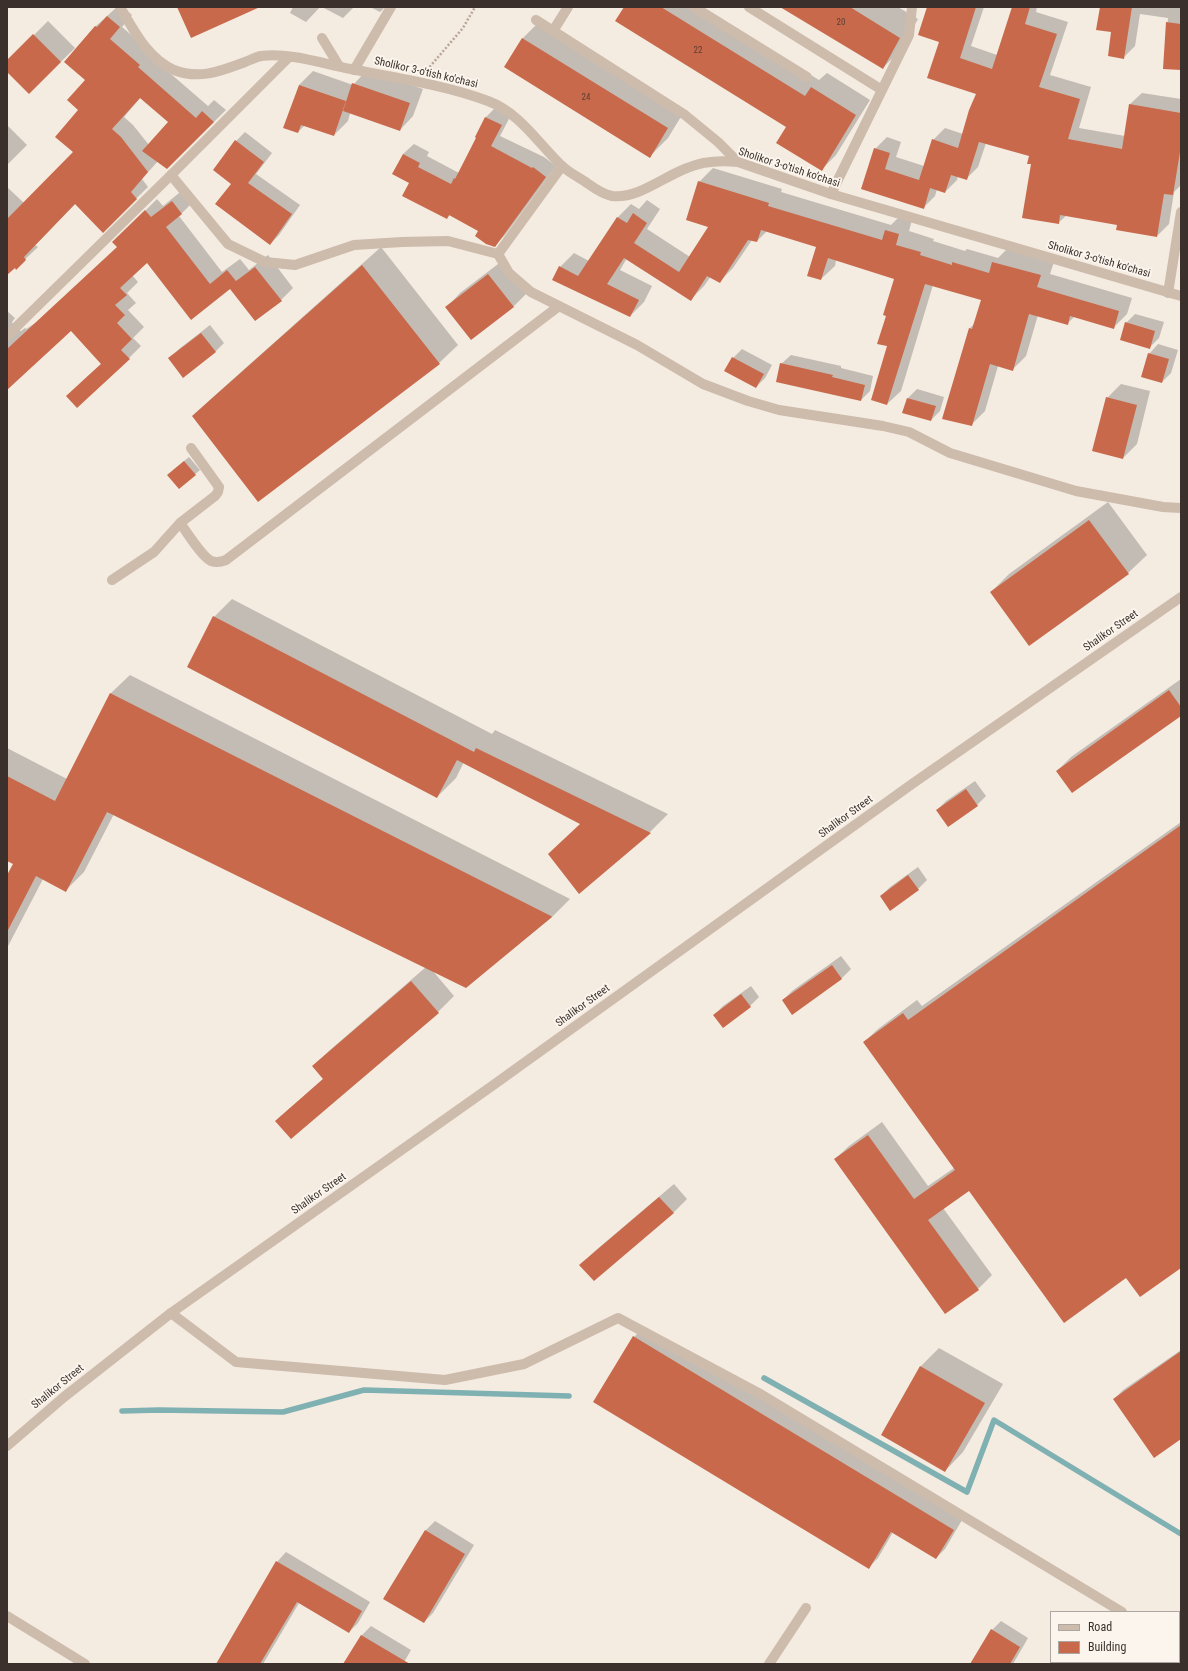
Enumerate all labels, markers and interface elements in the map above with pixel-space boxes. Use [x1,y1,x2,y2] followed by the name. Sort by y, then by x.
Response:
[837,18,845,28] house number: 20
[694,46,702,56] house number: 22
[373,55,479,91] street label: Sholikor 3-o'tish ko'chasi
[582,93,590,103] house number: 24
[737,145,841,191] street label: Sholikor 3-o'tish ko'chasi
[1046,239,1152,281] street label: Sholikor 3-o'tish ko'chasi
[1081,607,1141,655] street label: Shаlikor Street
[816,793,876,841] street label: Shаlikor Street
[553,982,613,1030] street label: Shаlikor Street
[289,1170,349,1218] street label: Shаlikor Street
[29,1362,87,1412] street label: Shаlikor Street
[1050,1611,1180,1663] legend
[1088,1620,1112,1634] text: Road
[1088,1640,1126,1654] text: Building

